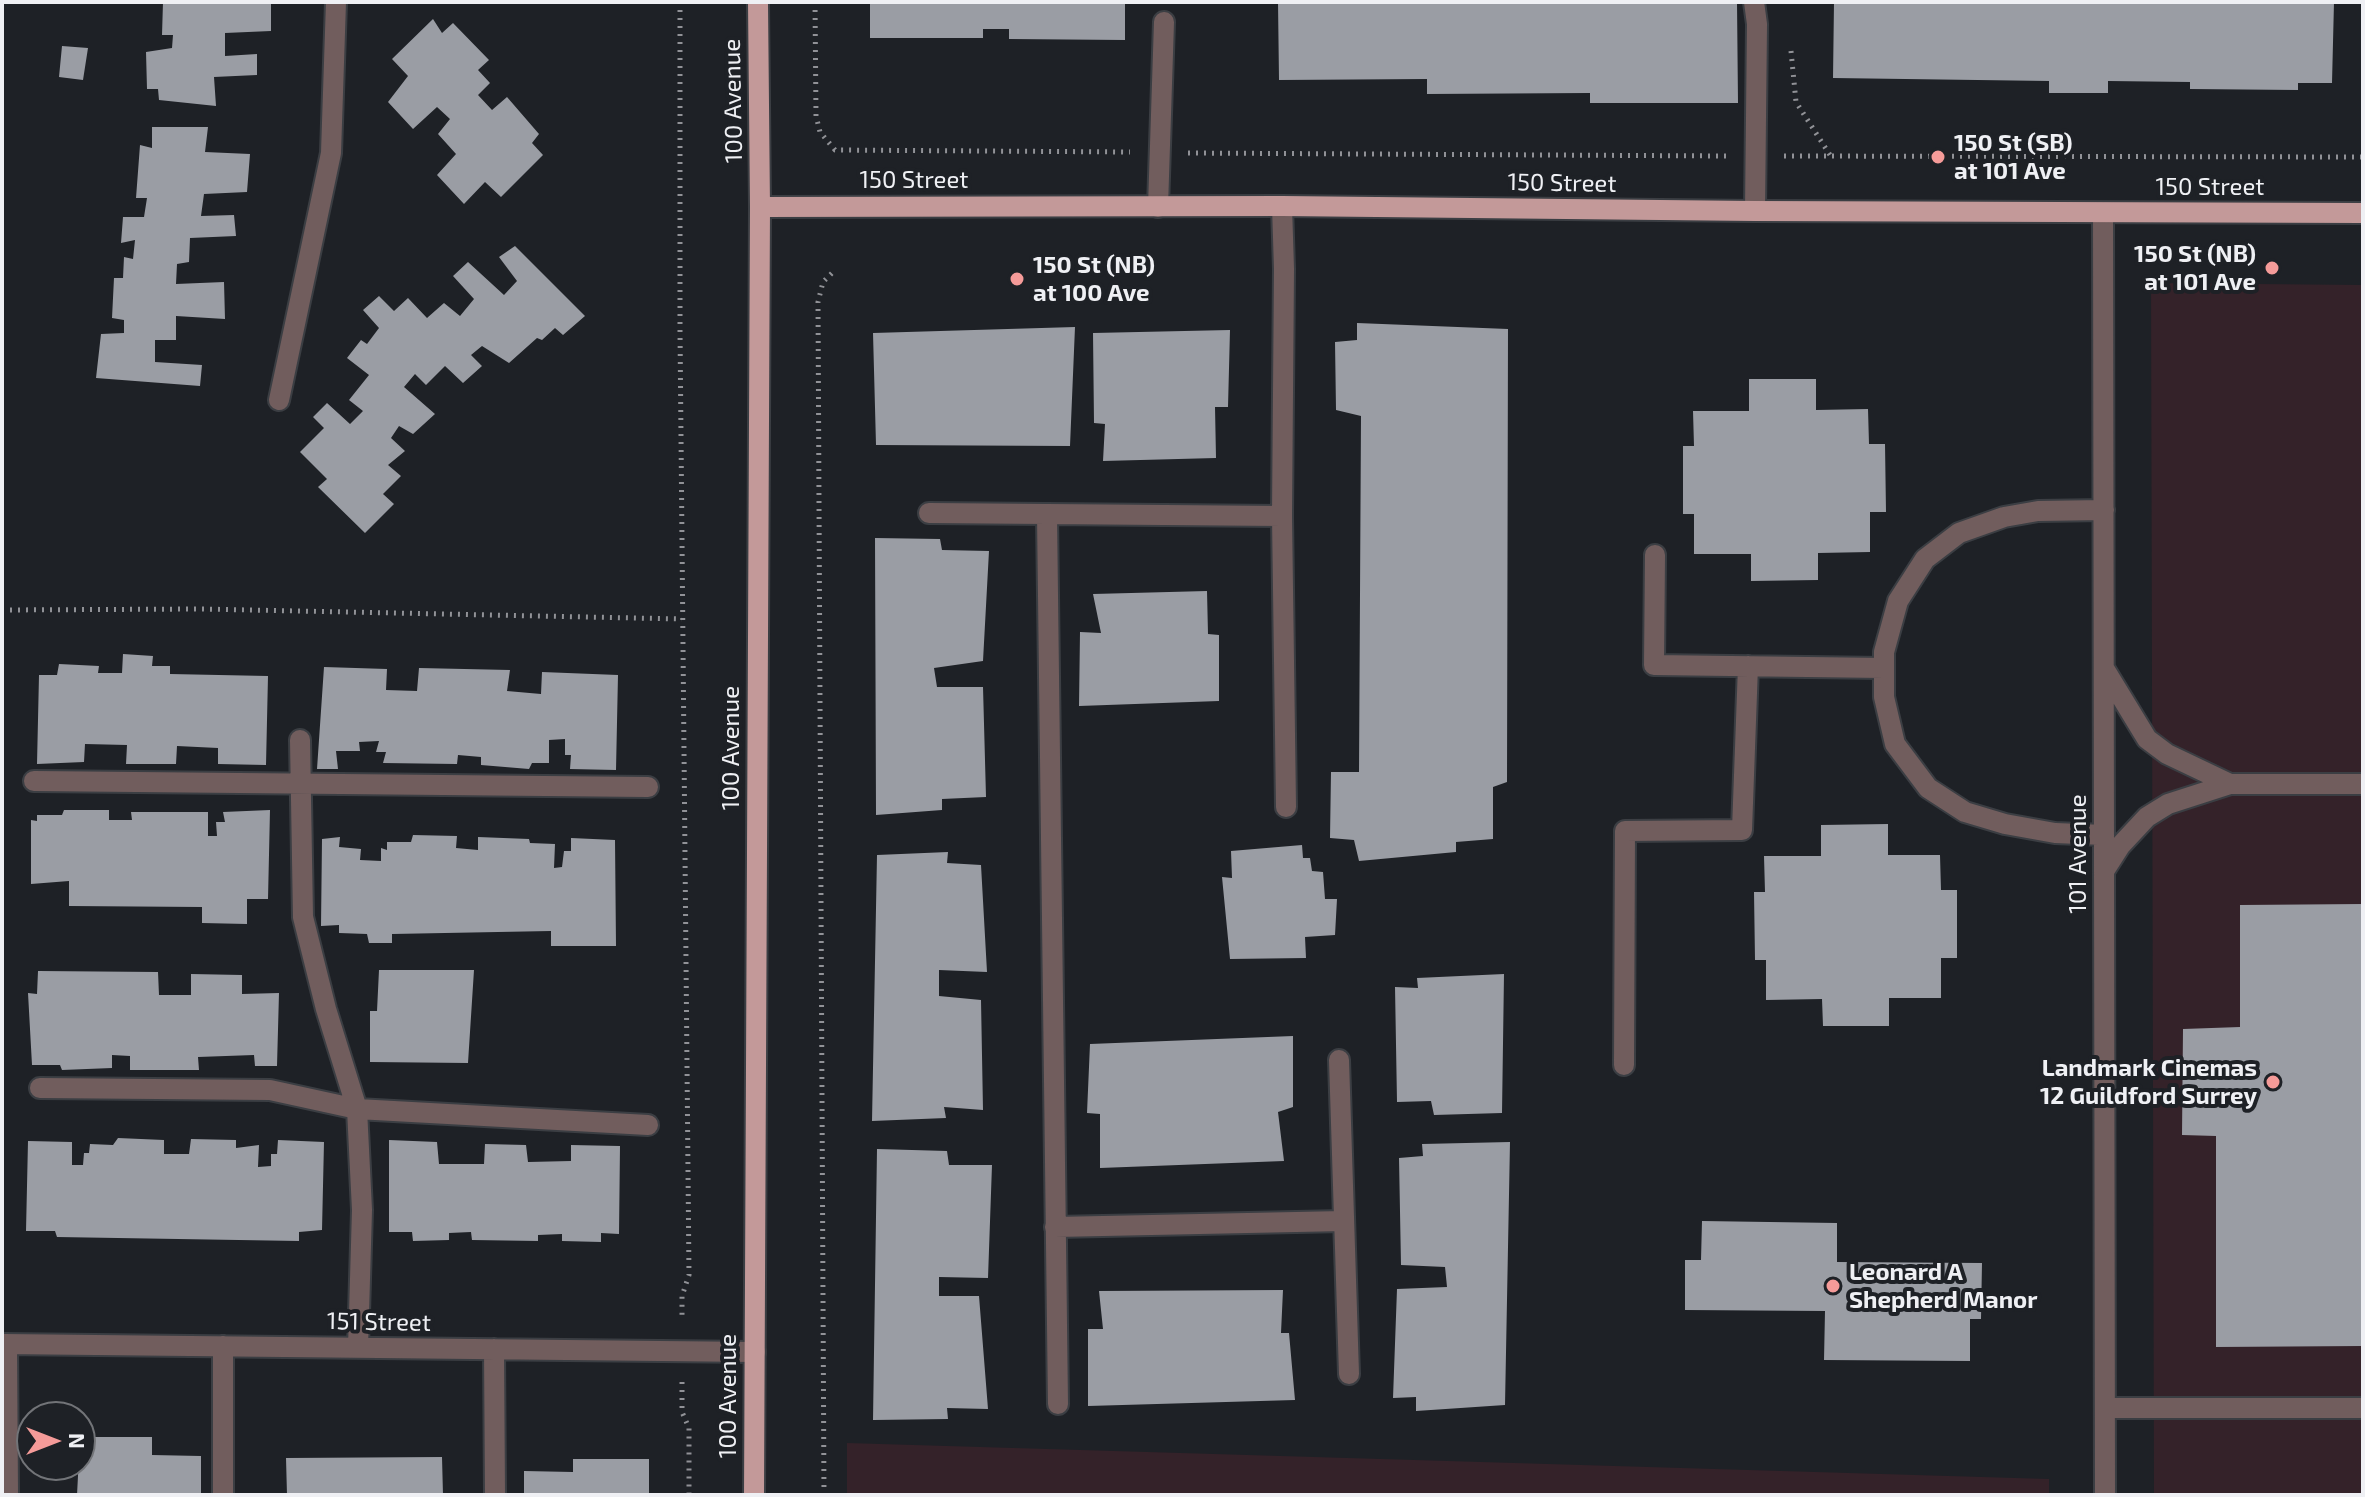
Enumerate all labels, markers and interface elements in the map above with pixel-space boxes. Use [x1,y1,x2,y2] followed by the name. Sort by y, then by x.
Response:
[718,39,748,163] street label: 100 Avenue
[1954,129,2073,185] place label: 150 St (SB) at 101 Ave
[1929,148,1947,166] marker: 150 St (SB) at 101 Ave
[860,166,968,194] street label: 150 Street
[1507,168,1617,198] street label: 150 Street
[2156,173,2264,201] street label: 150 Street
[2134,240,2256,296] place label: 150 St (NB) at 101 Ave
[1033,251,1155,307] place label: 150 St (NB) at 100 Ave
[2263,259,2281,277] marker: 150 St (NB) at 101 Ave
[1008,270,1026,288] marker: 150 St (NB) at 100 Ave
[717,686,745,810] street label: 100 Avenue
[2064,794,2092,914] street label: 101 Avenue
[2040,1054,2257,1110] place label: Landmark Cinemas 12 Guildford Surrey
[2264,1073,2282,1091] marker: Landmark Cinemas 12 Guildford Surrey
[1849,1258,2037,1314] place label: Leonard A Shepherd Manor
[1824,1277,1842,1295] marker: Leonard A Shepherd Manor
[327,1307,431,1337] street label: 151 Street
[714,1334,742,1458] street label: 100 Avenue
[16,1401,96,1481] north arrow
[65,1433,91,1449] text: N

